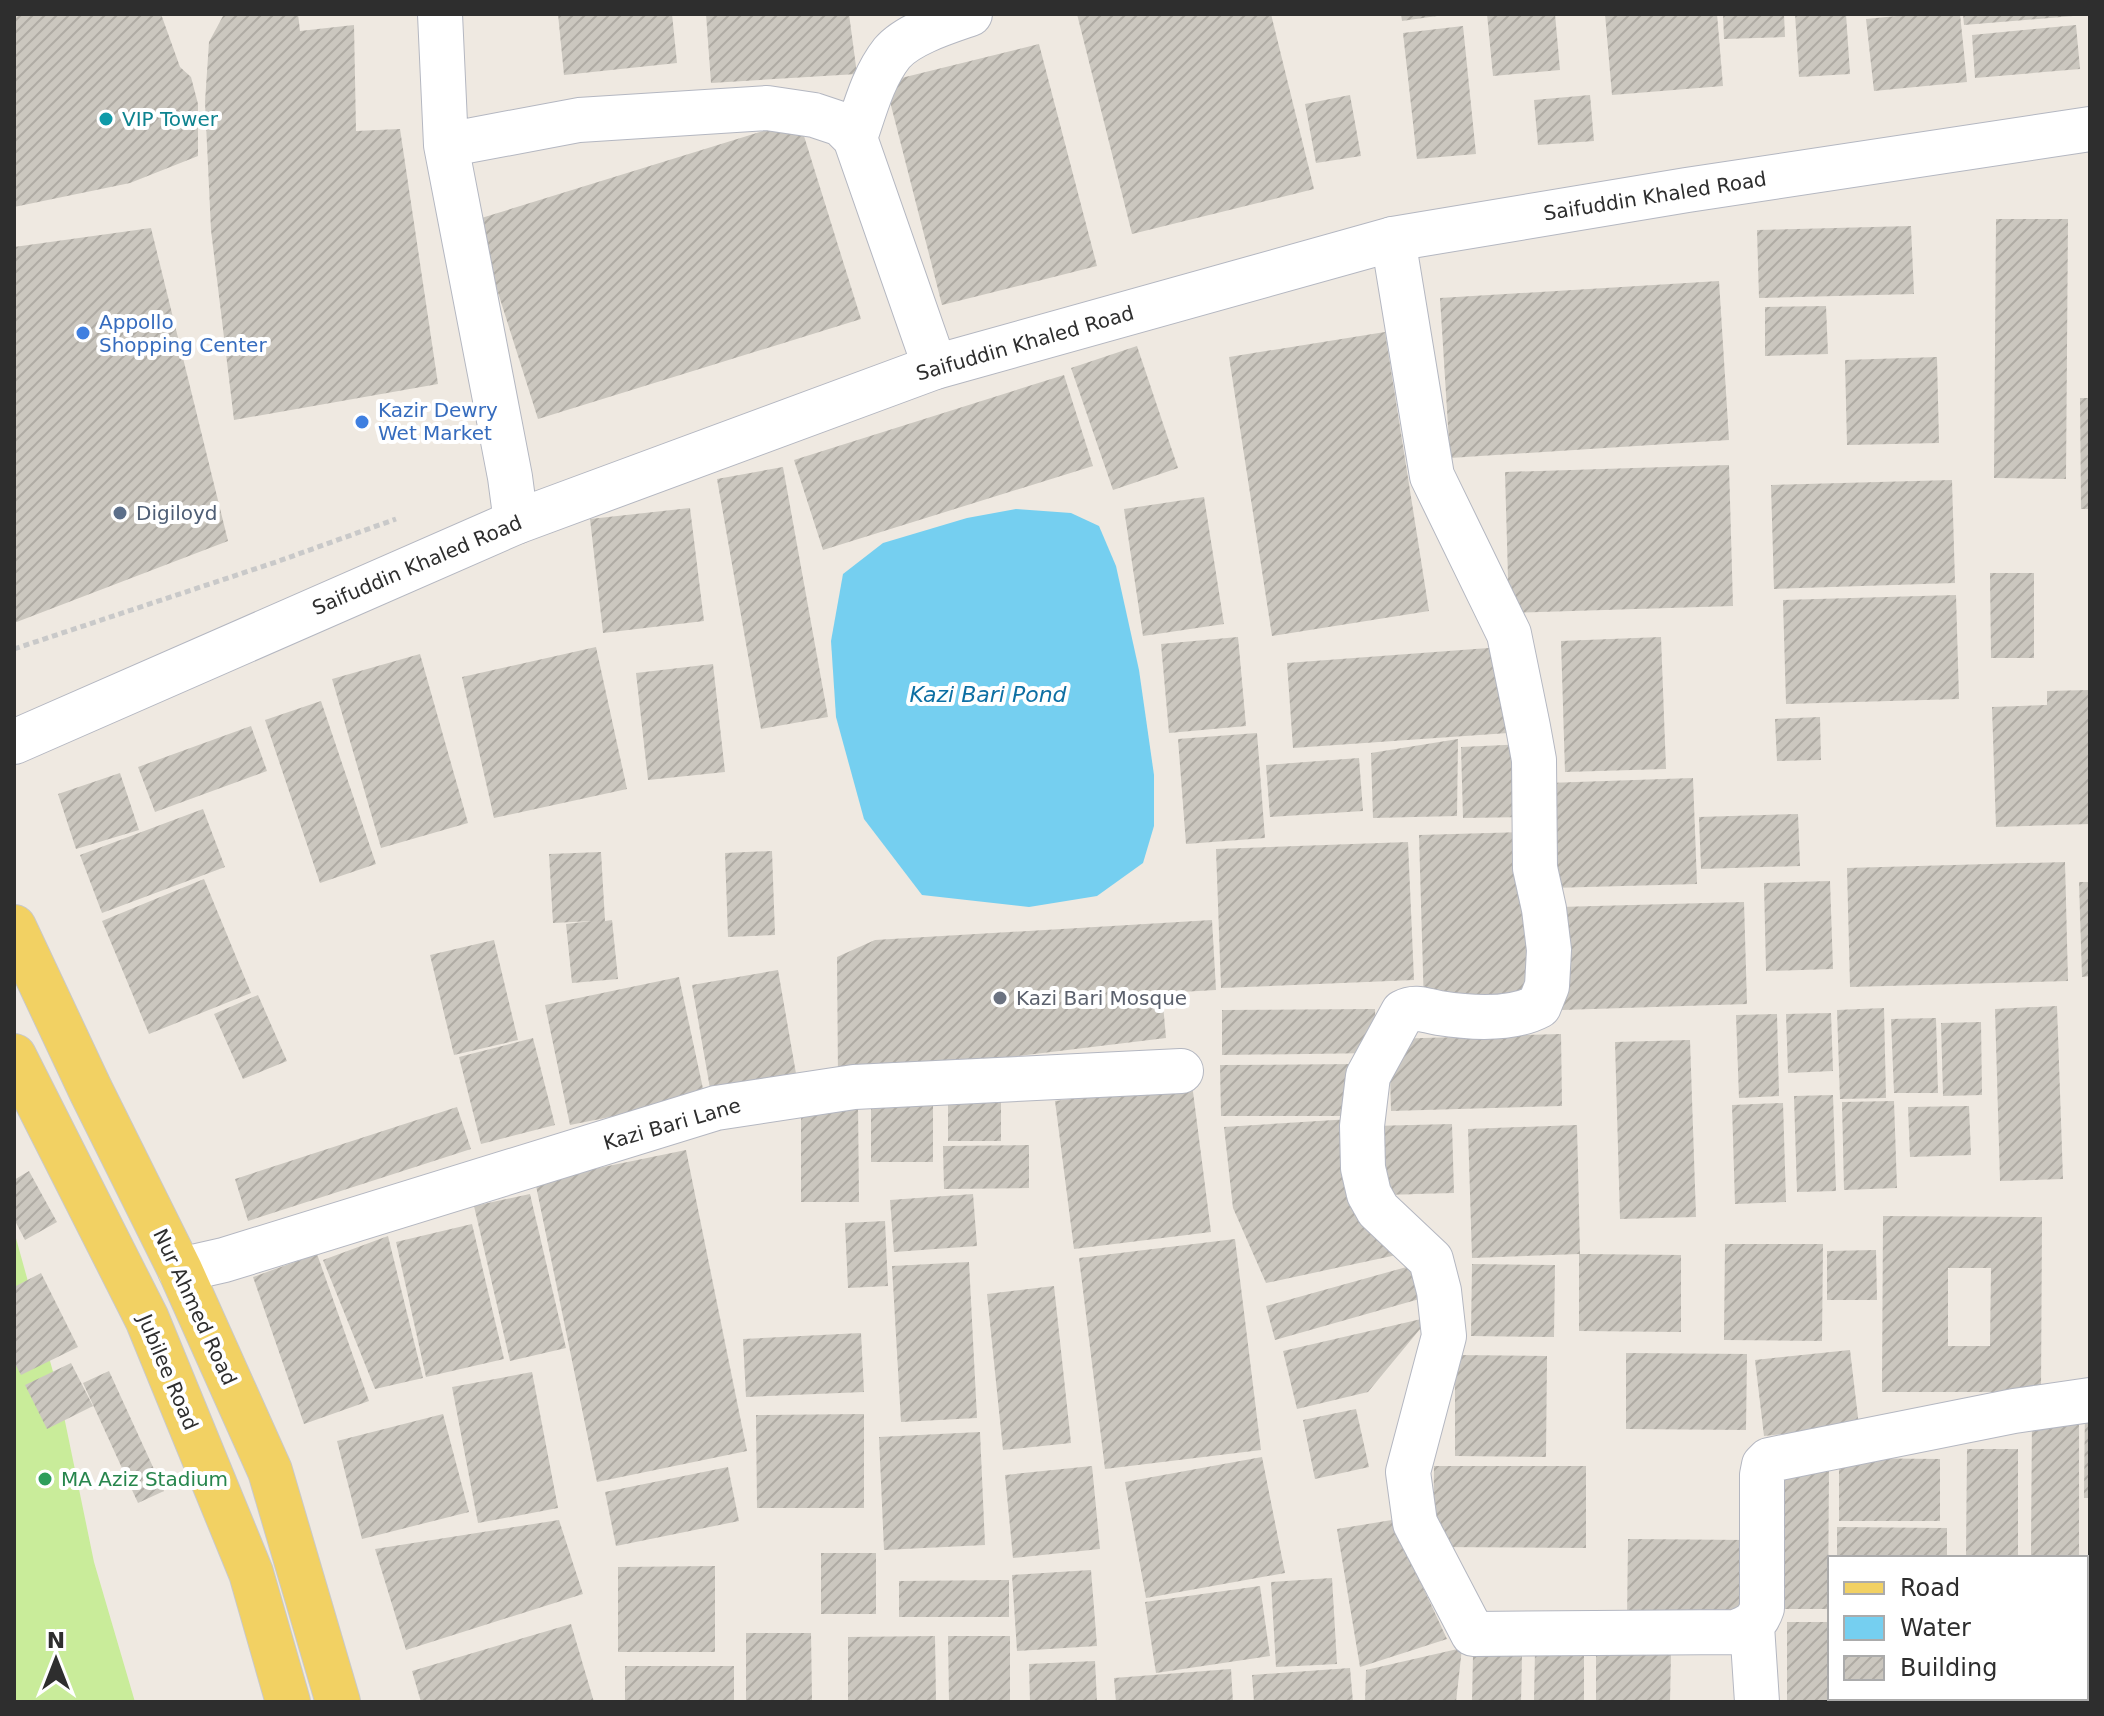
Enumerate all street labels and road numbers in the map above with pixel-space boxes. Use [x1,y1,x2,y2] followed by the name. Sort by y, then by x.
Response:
[1542,167,1768,225] street label: Saifuddin Khaled Road
[913,300,1137,386] street label: Saifuddin Khaled Road
[309,510,525,620] street label: Saifuddin Khaled Road
[600,1093,744,1155] street label: Kazi Bari Lane
[148,1225,242,1389] street label: Nur Ahmed Road
[132,1309,203,1434] street label: Jubilee Road

